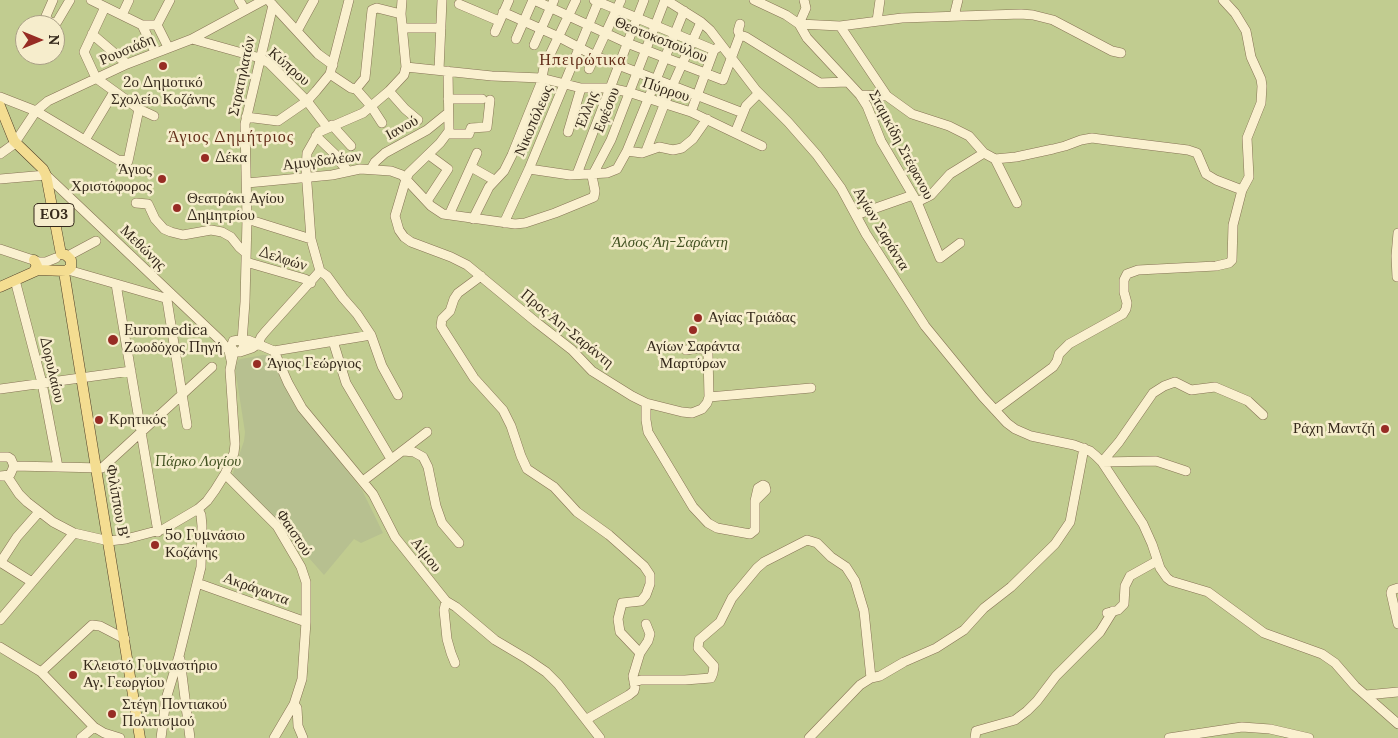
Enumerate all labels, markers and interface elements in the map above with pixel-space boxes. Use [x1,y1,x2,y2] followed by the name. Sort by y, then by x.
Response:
[612,13,710,67] street label: Θεοτοκοπούλου
[15,15,65,65] north arrow
[97,30,157,70] street label: Ρουσιάδη
[225,34,259,118] street label: Στρατηλατών
[45,35,63,45] text: N
[264,44,314,90] street label: Κύπρου
[538,50,628,70] district label: Ηπειρώτικα
[157,60,169,72] marker: 2ο Δημοτικό Σχολείο Κοζάνης
[111,74,215,109] place label: 2ο Δημοτικό Σχολείο Κοζάνης
[640,74,692,106] street label: Πύρρου
[511,83,557,159] street label: Νικοπόλεως
[590,85,624,135] street label: Εφέσου
[865,87,937,203] street label: Σταμκίδη Στέφανου
[572,89,602,131] street label: Έλλης
[383,112,421,144] street label: Ιανού
[166,127,296,147] district label: Άγιος Δημήτριος
[282,147,362,175] street label: Αμυγδαλέων
[215,149,247,167] place label: Δέκα
[199,152,211,164] marker: Δέκα
[71,161,152,196] place label: Άγιος Χριστόφορος
[156,173,168,185] marker: Άγιος Χριστόφορος
[849,184,913,274] street label: Αγίων Σαράντα
[187,190,284,225] place label: Θεατράκι Αγίου Δημητρίου
[171,202,183,214] marker: Θεατράκι Αγίου Δημητρίου
[34,204,74,226] road number: ΕΟ3
[116,222,170,274] street label: Μεθώνης
[612,234,728,252] park label: Άλσος Άη-Σαράντη
[257,243,309,275] street label: Δελφών
[517,286,617,372] street label: Προς Άη-Σαράντη
[708,309,796,327] place label: Αγίας Τριάδας
[692,312,704,324] marker: Αγίας Τριάδας
[124,322,223,357] place label: Euromedica Ζωοδόχος Πηγή
[687,324,699,336] marker: Αγίων Σαράντα Μαρτύρων
[106,333,120,347] marker: Euromedica Ζωοδόχος Πηγή
[36,335,68,405] street label: Δορυλαίου
[646,338,740,373] place label: Αγίων Σαράντα Μαρτύρων
[267,355,361,373] place label: Άγιος Γεώργιος
[251,358,263,370] marker: Άγιος Γεώργιος
[109,411,166,429] place label: Κρητικός
[93,414,105,426] marker: Κρητικός
[1293,420,1375,438] place label: Ράχη Μαντζή
[1379,423,1391,435] marker: Ράχη Μαντζή
[155,453,241,471] park label: Πάρκο Λογίου
[102,463,132,541] street label: Φιλίππου Β'
[272,506,316,560] street label: Φαιστού
[165,527,245,562] place label: 5o Γυμνάσιο Κοζάνης
[407,534,445,576] street label: Αίμου
[149,539,161,551] marker: 5o Γυμνάσιο Κοζάνης
[221,569,291,609] street label: Ακράγαντα
[83,657,217,692] place label: Κλειστό Γυμναστήριο Αγ. Γεωργίου
[67,669,79,681] marker: Κλειστό Γυμναστήριο Αγ. Γεωργίου
[122,696,227,731] place label: Στέγη Ποντιακού Πολιτισμού
[106,708,118,720] marker: Στέγη Ποντιακού Πολιτισμού

